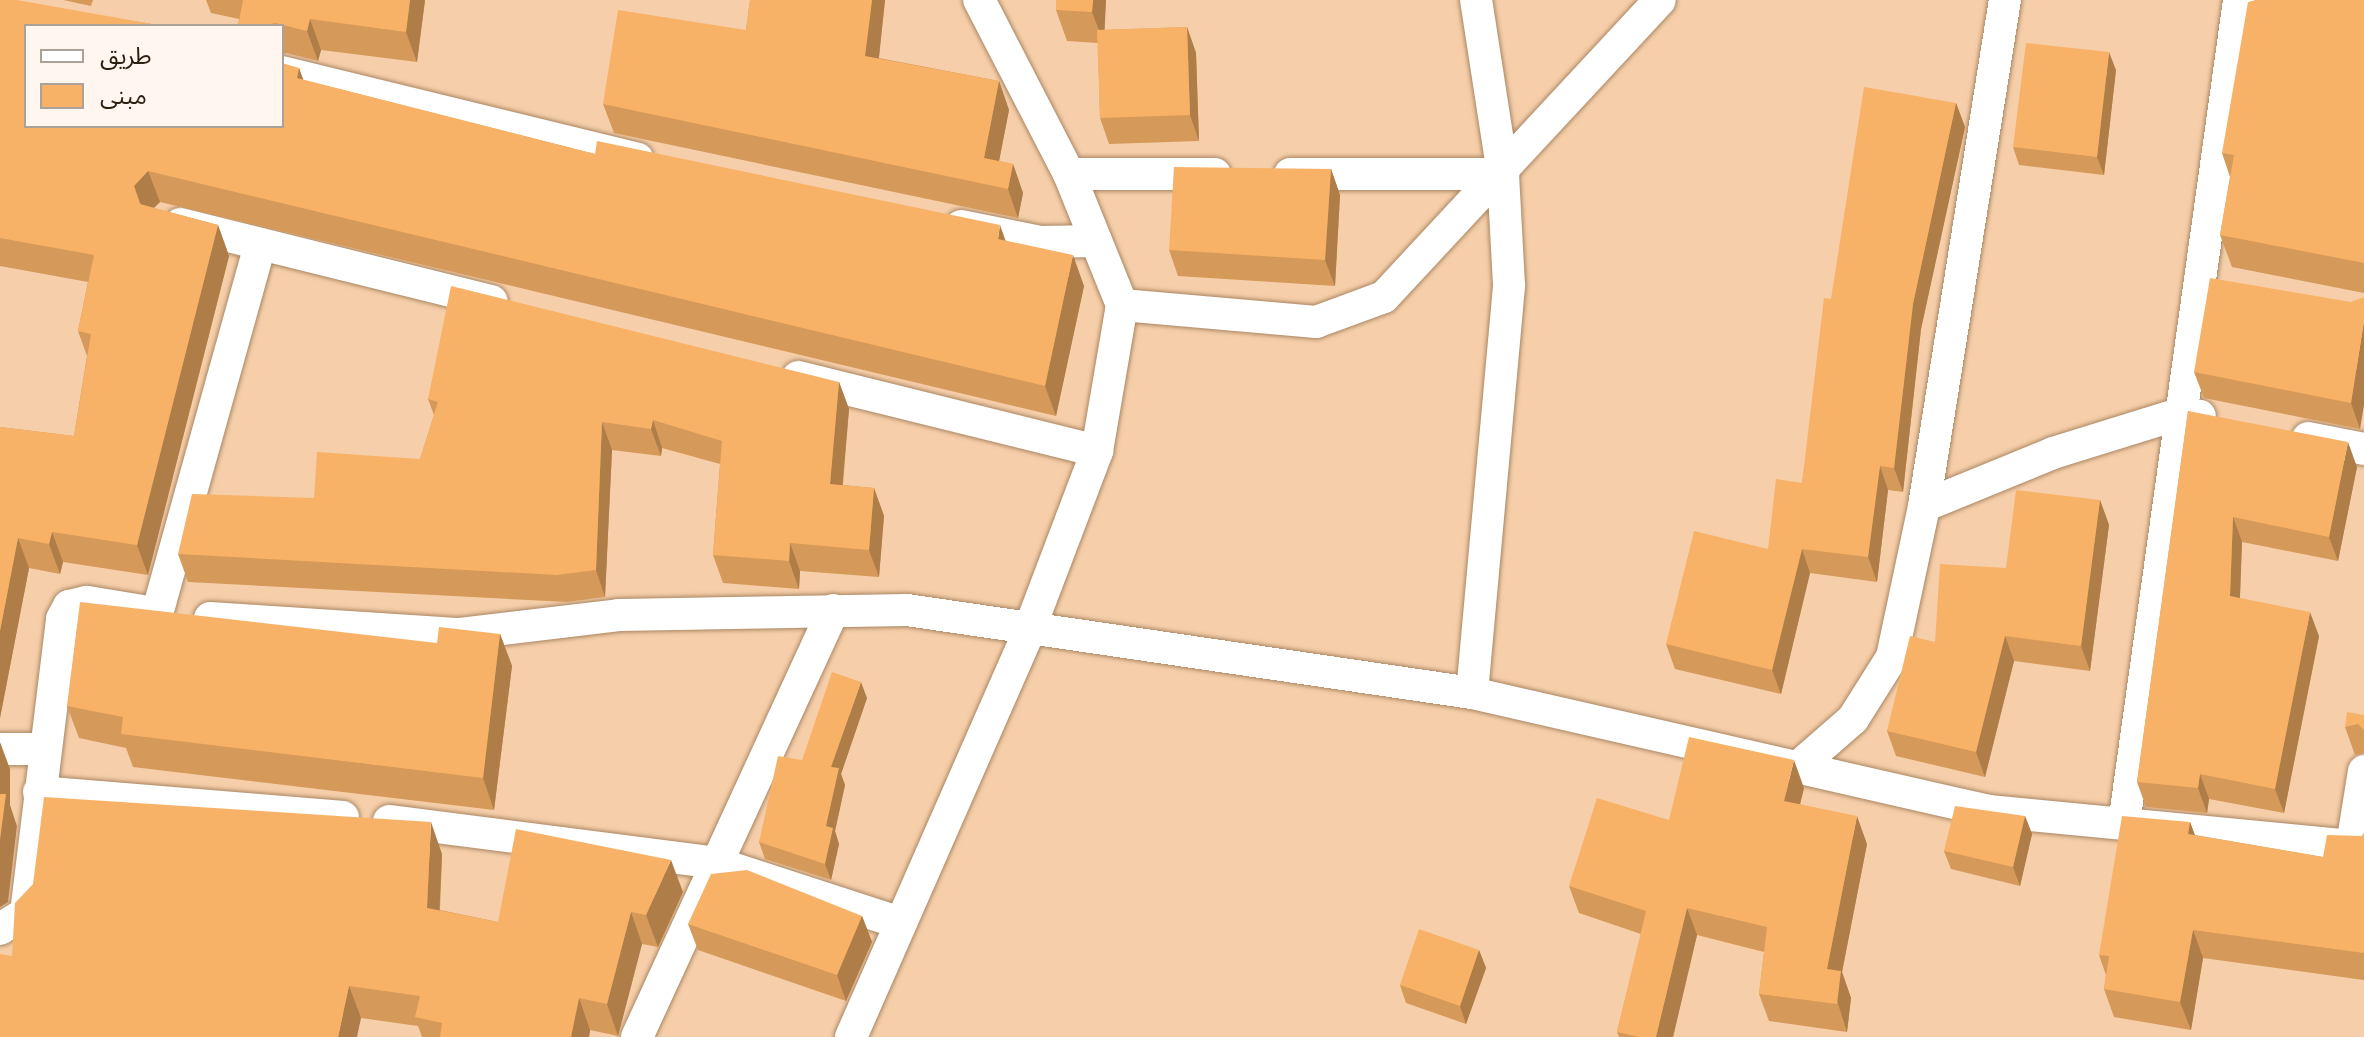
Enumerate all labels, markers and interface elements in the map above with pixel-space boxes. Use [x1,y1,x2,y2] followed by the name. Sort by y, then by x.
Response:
[24,24,284,128] legend
[100,42,152,70] text: طريق
[100,82,147,110] text: مبنى

